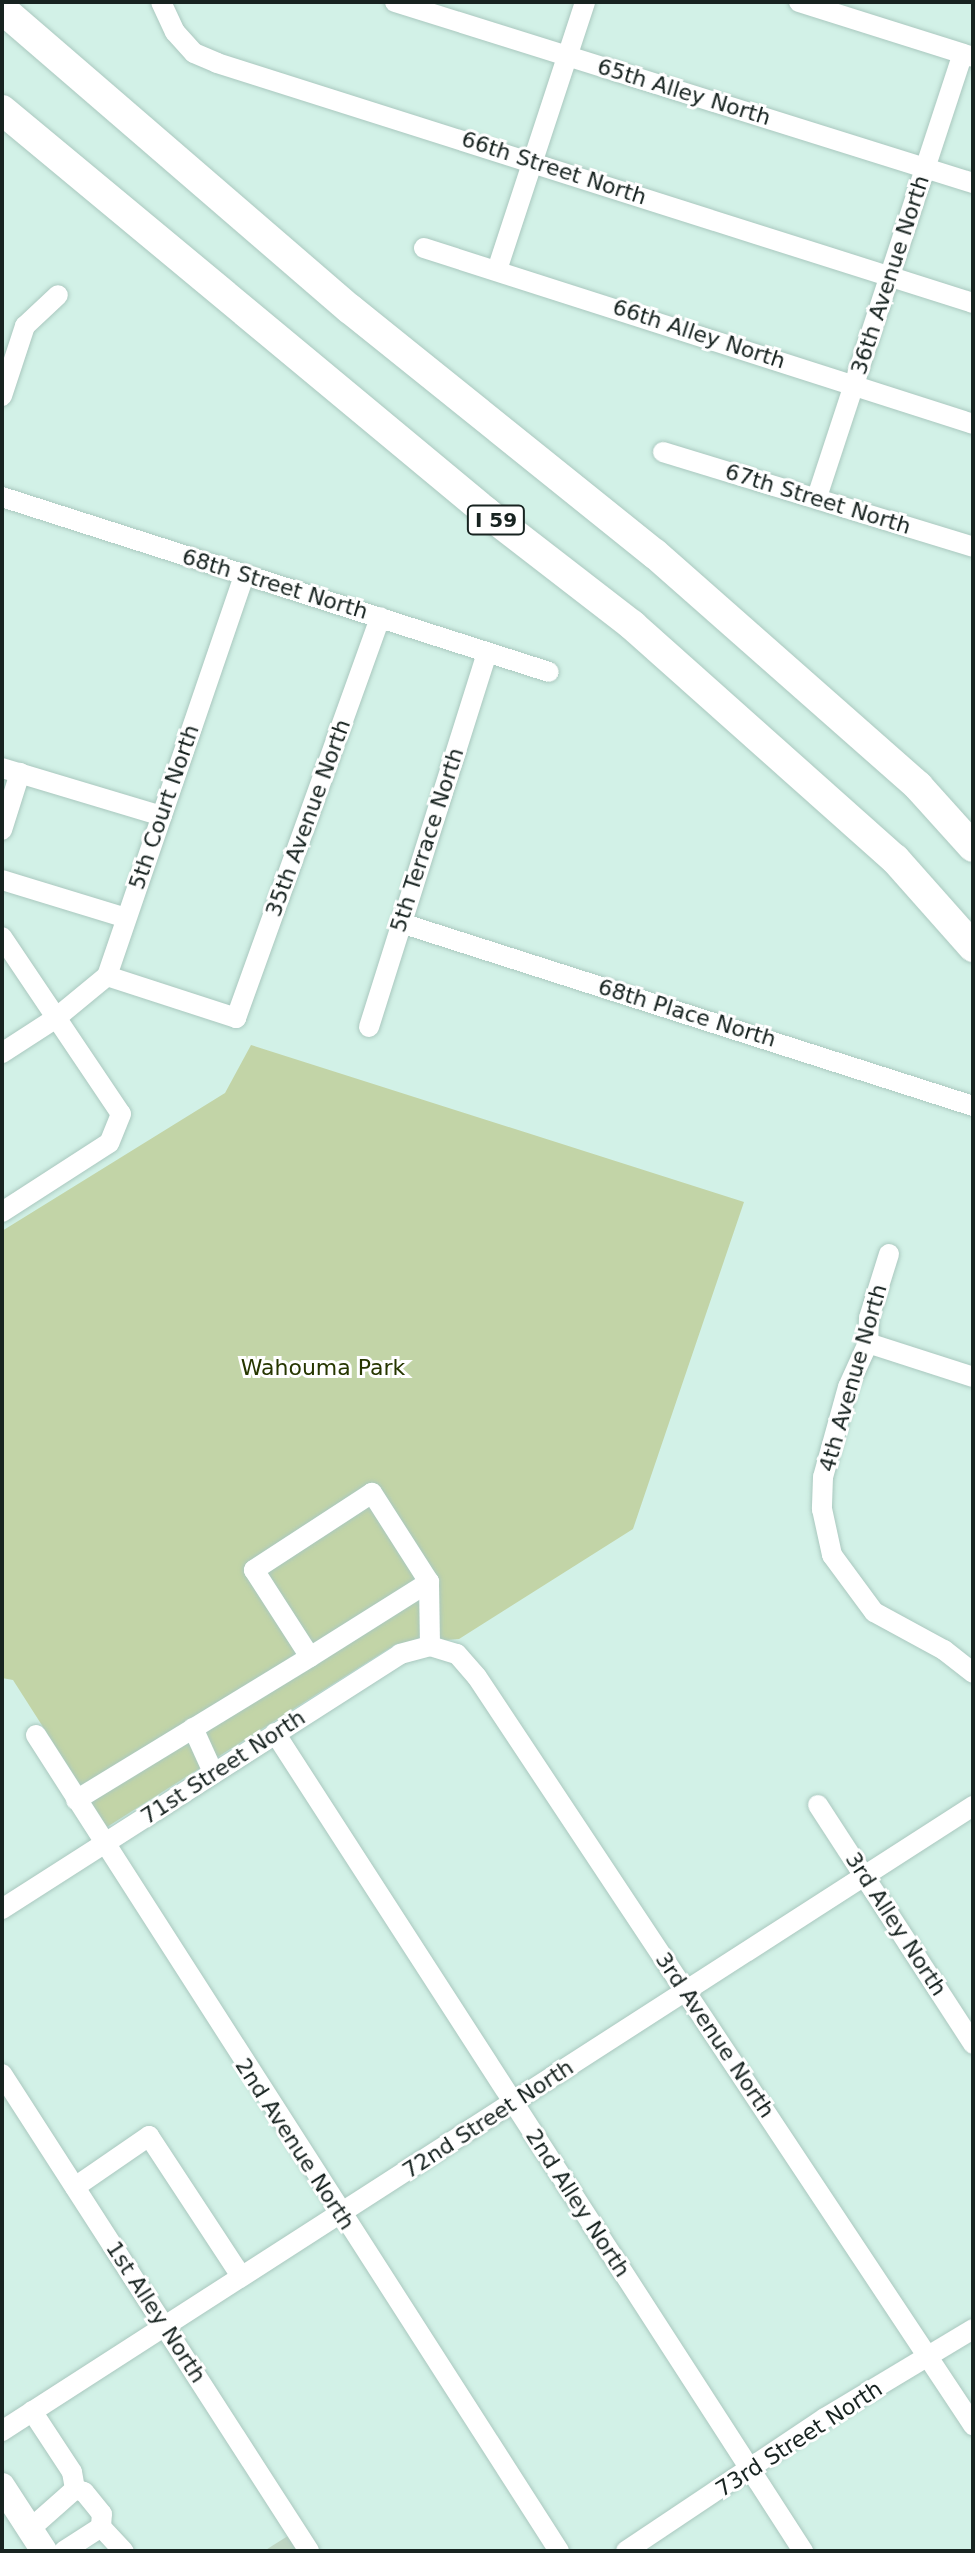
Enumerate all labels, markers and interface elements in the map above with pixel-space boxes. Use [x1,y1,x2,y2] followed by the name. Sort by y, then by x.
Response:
[594,53,774,131] street label: 65th Alley North
[458,126,650,210] street label: 66th Street North
[845,172,935,378] street label: 36th Avenue North
[609,294,789,374] street label: 66th Alley North
[722,458,914,540] street label: 67th Street North
[466,504,526,536] road number: I 59
[179,543,371,625] street label: 68th Street North
[260,716,356,920] street label: 35th Avenue North
[123,721,205,893] street label: 5th Court North
[385,745,469,935] street label: 5th Terrace North
[595,973,779,1053] street label: 68th Place North
[814,1281,892,1475] street label: 4th Avenue North
[241,1355,405,1381] park label: Wahouma Park
[136,1704,310,1830] street label: 71st Street North
[840,1847,952,2001] street label: 3rd Alley North
[650,1947,780,2123] street label: 3rd Avenue North
[230,2053,360,2235] street label: 2nd Avenue North
[398,2054,578,2184] street label: 72nd Street North
[520,2124,636,2282] street label: 2nd Alley North
[100,2236,212,2388] street label: 1st Alley North
[711,2375,887,2503] street label: 73rd Street North

